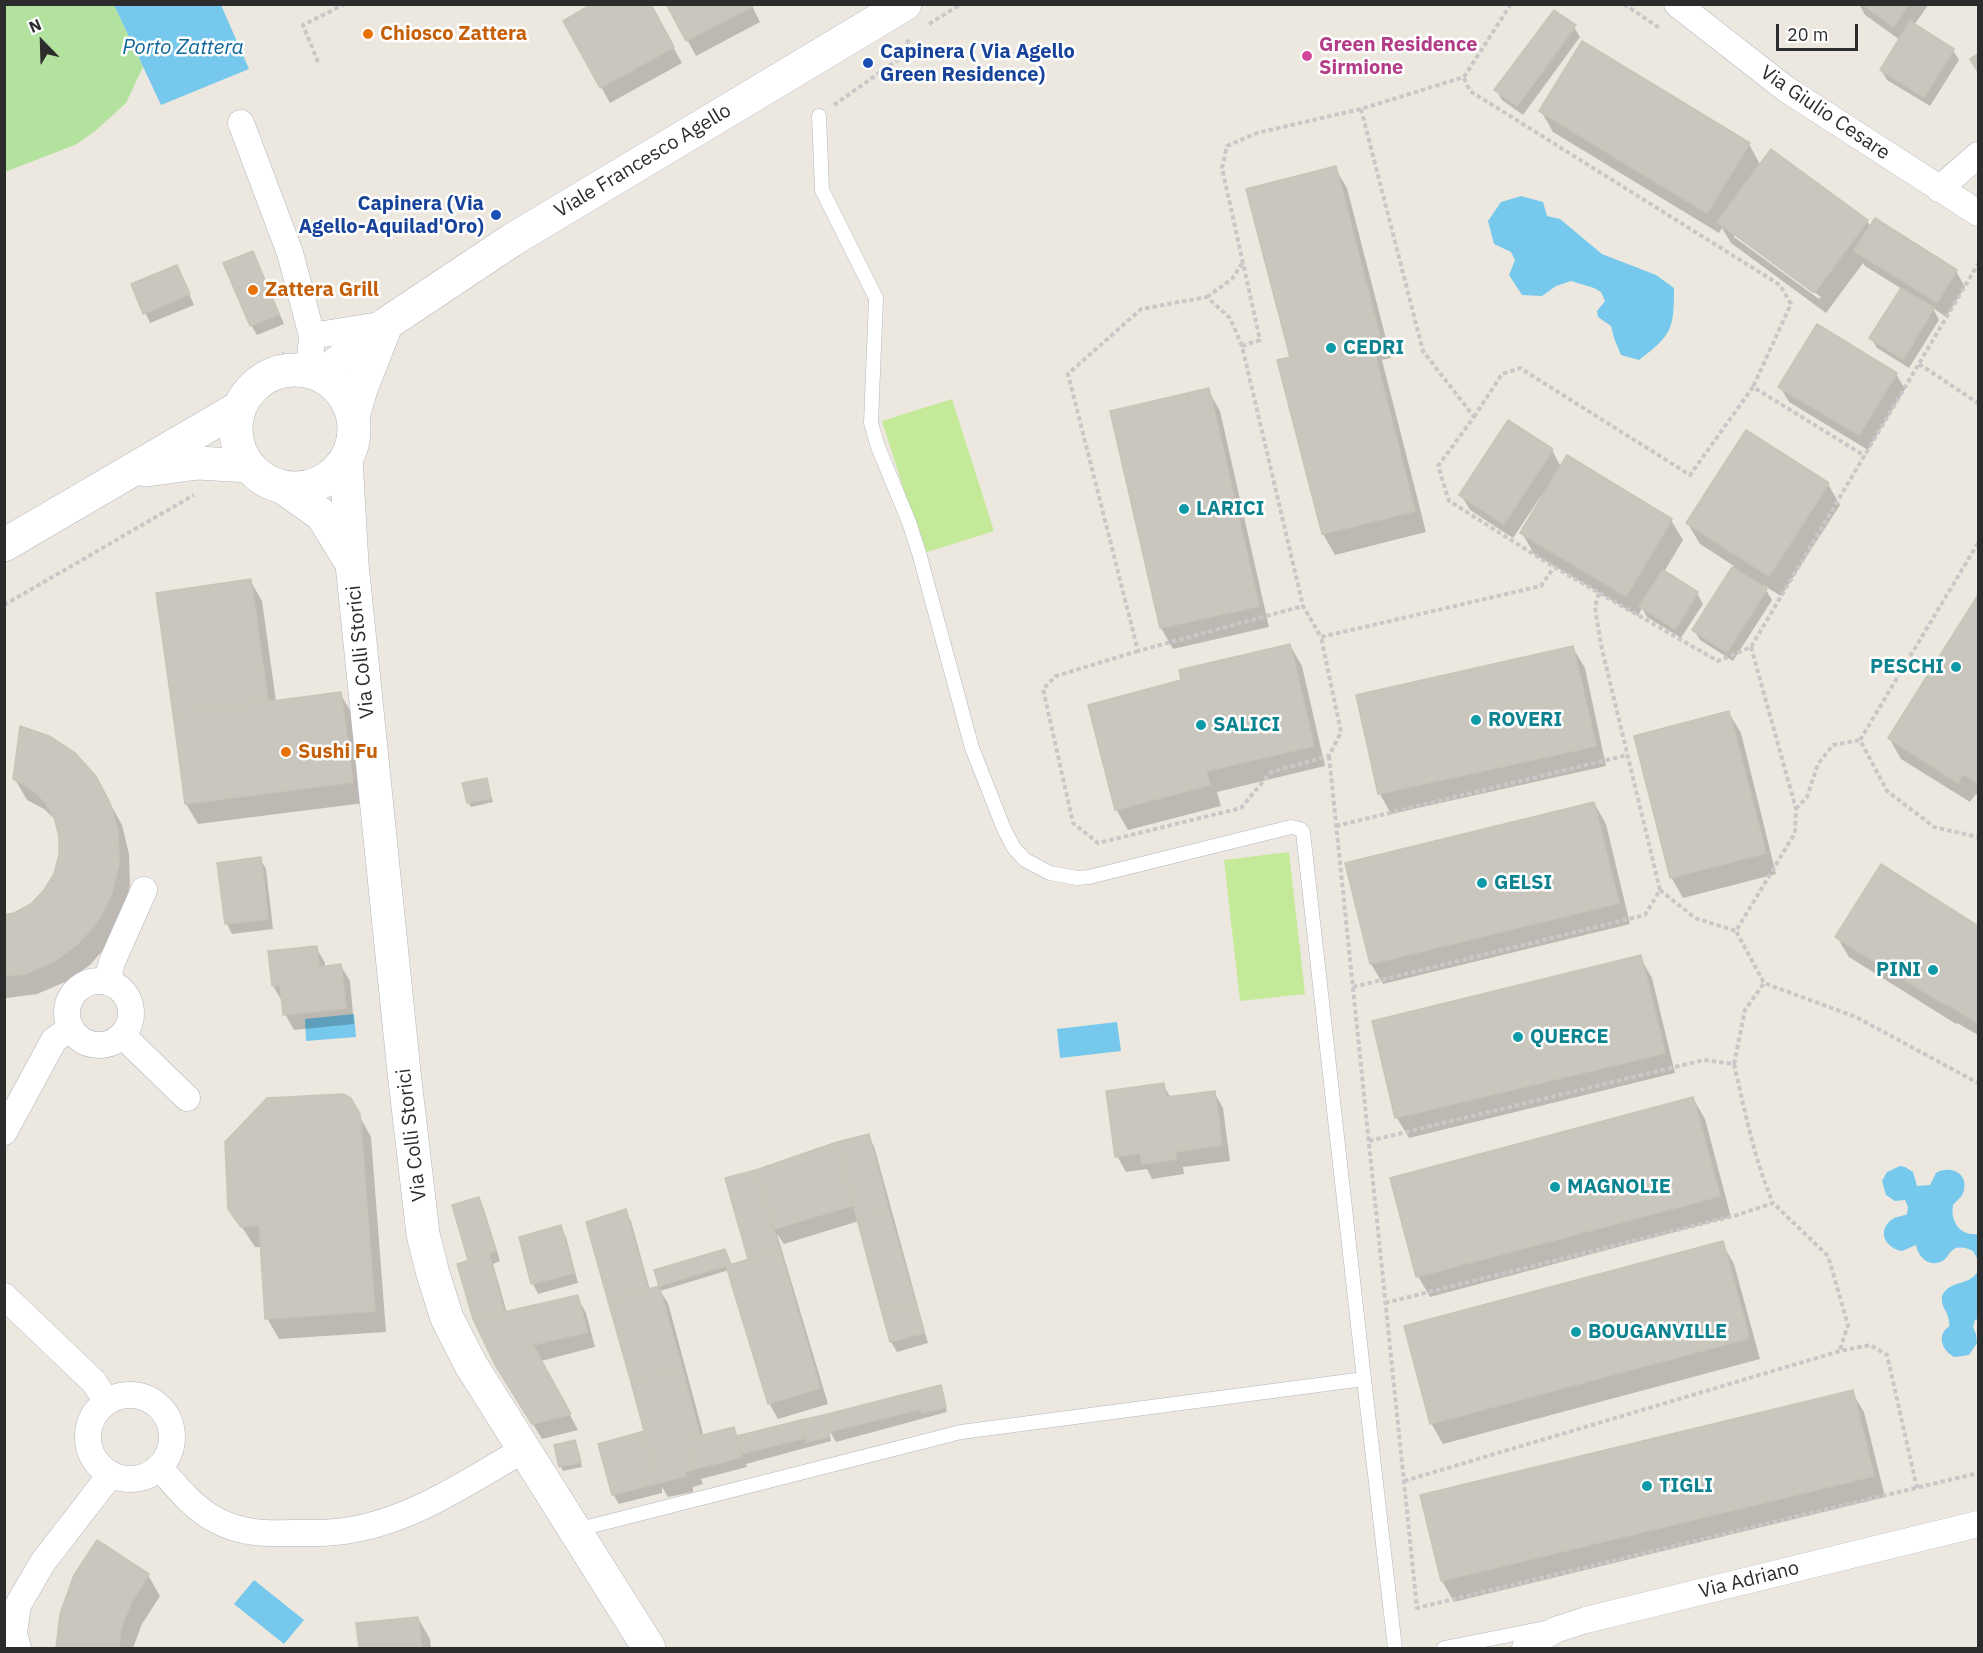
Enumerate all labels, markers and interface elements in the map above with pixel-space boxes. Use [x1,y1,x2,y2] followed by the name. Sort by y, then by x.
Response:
[12,12,72,72] north arrow
[1779,12,1862,50] scale bar
[26,14,44,37] text: N
[380,22,527,46] place label: Chiosco Zattera
[1787,23,1829,46] text: 20 m
[361,27,375,41] marker: Chiosco Zattera
[1319,33,1477,80] place label: Green Residence Sirmione
[122,35,244,61] water label: Porto Zattera
[880,40,1075,87] place label: Capinera ( Via Agello Green Residence)
[1300,49,1314,63] marker: Green Residence Sirmione
[861,56,875,70] marker: Capinera ( Via Agello Green Residence)
[1756,61,1894,165] street label: Via Giulio Cesare
[550,99,736,223] street label: Viale Francesco Agello
[298,192,484,239] place label: Capinera (Via Agello-Aquilad'Oro)
[489,208,503,222] marker: Capinera (Via Agello-Aquilad'Oro)
[265,278,379,302] place label: Zattera Grill
[246,283,260,297] marker: Zattera Grill
[1343,336,1404,360] place label: CEDRI
[1324,341,1338,355] marker: CEDRI
[1196,497,1264,521] place label: LARICI
[1177,502,1191,516] marker: LARICI
[342,584,380,720] street label: Via Colli Storici
[1870,655,1944,679] place label: PESCHI
[1949,660,1963,674] marker: PESCHI
[1488,708,1562,732] place label: ROVERI
[1213,713,1280,737] place label: SALICI
[1469,713,1483,727] marker: ROVERI
[1194,718,1208,732] marker: SALICI
[298,740,378,764] place label: Sushi Fu
[279,745,293,759] marker: Sushi Fu
[1494,871,1552,895] place label: GELSI
[1475,876,1489,890] marker: GELSI
[1876,958,1921,982] place label: PINI
[1926,963,1940,977] marker: PINI
[1530,1025,1609,1049] place label: QUERCE
[1511,1030,1525,1044] marker: QUERCE
[392,1067,432,1203] street label: Via Colli Storici
[1567,1175,1671,1199] place label: MAGNOLIE
[1548,1180,1562,1194] marker: MAGNOLIE
[1588,1320,1727,1344] place label: BOUGANVILLE
[1569,1325,1583,1339] marker: BOUGANVILLE
[1659,1474,1713,1498] place label: TIGLI
[1640,1479,1654,1493] marker: TIGLI
[1696,1556,1802,1604] street label: Via Adriano

